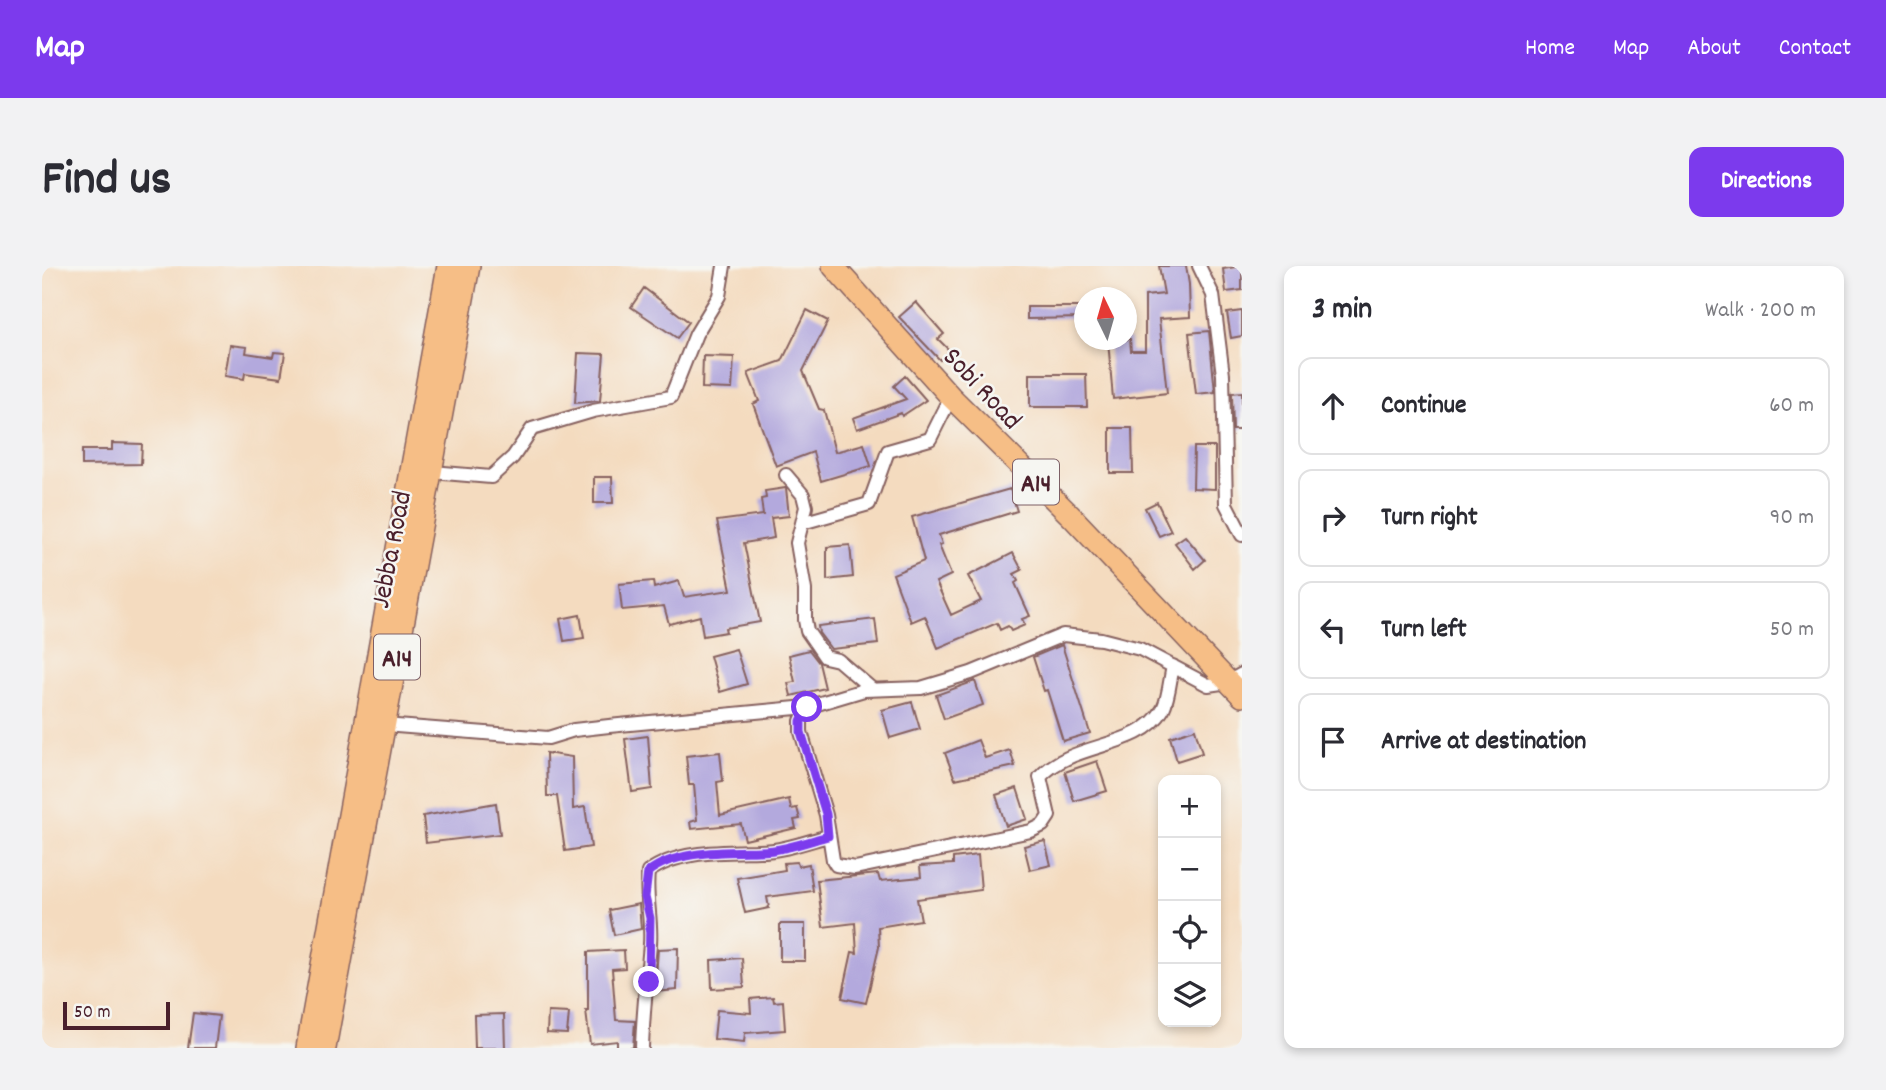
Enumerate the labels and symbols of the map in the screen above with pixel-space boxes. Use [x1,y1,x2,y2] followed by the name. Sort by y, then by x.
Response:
[1074,287,1137,350] north arrow
[931,340,1029,441] street label: Sobi Road
[1013,460,1059,504] road number: A14
[363,488,425,612] street label: Jebba Road
[374,634,420,680] road number: A14
[791,691,822,722] route start
[633,966,664,997] route end
[63,999,170,1031] scale bar

